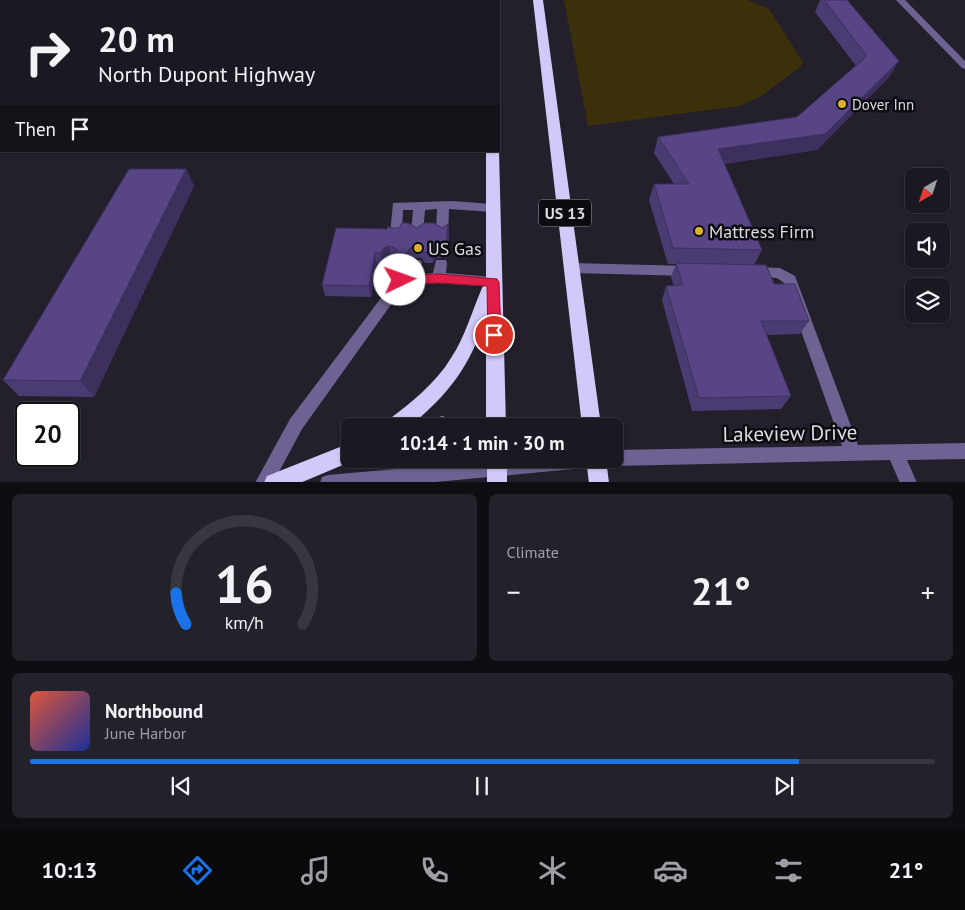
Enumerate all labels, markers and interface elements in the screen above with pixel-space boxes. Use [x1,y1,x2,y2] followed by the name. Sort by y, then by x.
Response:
[98,16,175,62] text: 20 m
[15,20,80,85] icon: right
[98,60,315,88] text: North Dupont Highway
[852,95,914,114] place label: Dover Inn
[836,98,848,110] marker: Dover Inn
[66,115,94,143] icon: arrive
[15,117,56,141] text: Then
[905,168,950,212] north arrow
[905,168,950,323] map controls
[539,200,591,227] road number: US 13
[709,220,814,243] place label: Mattress Firm
[905,223,950,268] button: sound
[693,225,705,237] marker: Mattress Firm
[428,237,482,260] place label: US Gas
[412,242,424,254] marker: US Gas
[373,253,425,305] position arrow
[905,278,950,323] button: layers
[473,314,515,356] pin
[480,321,508,349] icon: arrive
[15,402,80,467] speed limit sign: 20
[722,418,858,448] street label: Lakeview Drive
[399,431,565,455] text: 10:14 · 1 min · 30 m
[507,542,559,562] text: Climate
[215,550,274,617] text: 16
[691,566,751,615] text: 21°
[507,573,521,610] text: −
[921,573,935,610] text: +
[225,611,264,634] text: km/h
[105,699,203,723] text: Northbound
[105,723,186,743] text: June Harbor
[167,772,195,800] icon: previous
[468,772,496,800] icon: pause
[770,772,798,800] icon: next
[180,853,215,888] icon: directions
[298,853,333,888] icon: music
[417,853,452,888] icon: phone
[535,853,570,888] icon: climate
[653,853,688,888] icon: car
[771,853,806,888] icon: filters
[42,856,97,884] text: 10:13
[889,856,923,884] text: 21°

